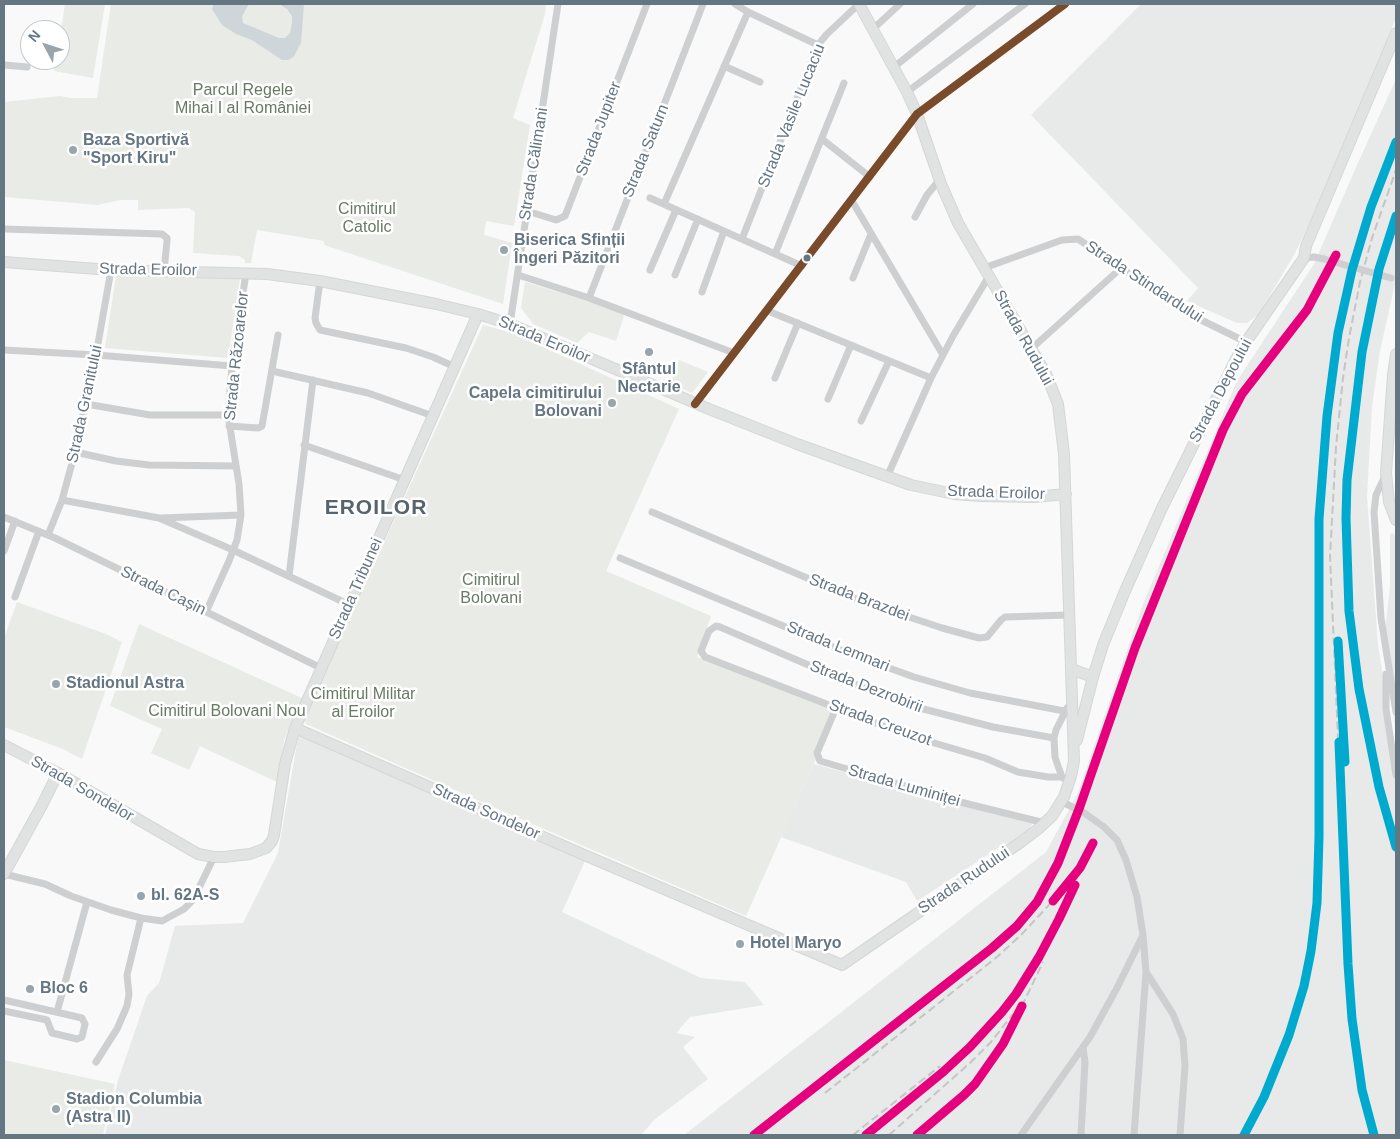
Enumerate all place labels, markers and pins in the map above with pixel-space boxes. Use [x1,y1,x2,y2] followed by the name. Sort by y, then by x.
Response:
[83,131,189,169] place label: Baza Sportivă "Sport Kiru"
[67,144,79,156] marker: Baza Sportivă "Sport Kiru"
[514,231,625,269] place label: Biserica Sfinții Îngeri Păzitori
[498,244,510,256] marker: Biserica Sfinții Îngeri Păzitori
[802,253,812,263] unlabelled marker
[643,346,655,358] marker: Sfântul Nectarie
[617,360,681,398] place label: Sfântul Nectarie
[469,384,602,422] place label: Capela cimitirului Bolovani
[606,397,618,409] marker: Capela cimitirului Bolovani
[66,674,184,694] place label: Stadionul Astra
[50,678,62,690] marker: Stadionul Astra
[151,886,219,906] place label: bl. 62A-S
[135,890,147,902] marker: bl. 62A-S
[750,934,842,954] place label: Hotel Maryo
[734,938,746,950] marker: Hotel Maryo
[40,979,88,999] place label: Bloc 6
[24,983,36,995] marker: Bloc 6
[66,1090,202,1128] place label: Stadion Columbia (Astra II)
[50,1103,62,1115] marker: Stadion Columbia (Astra II)

